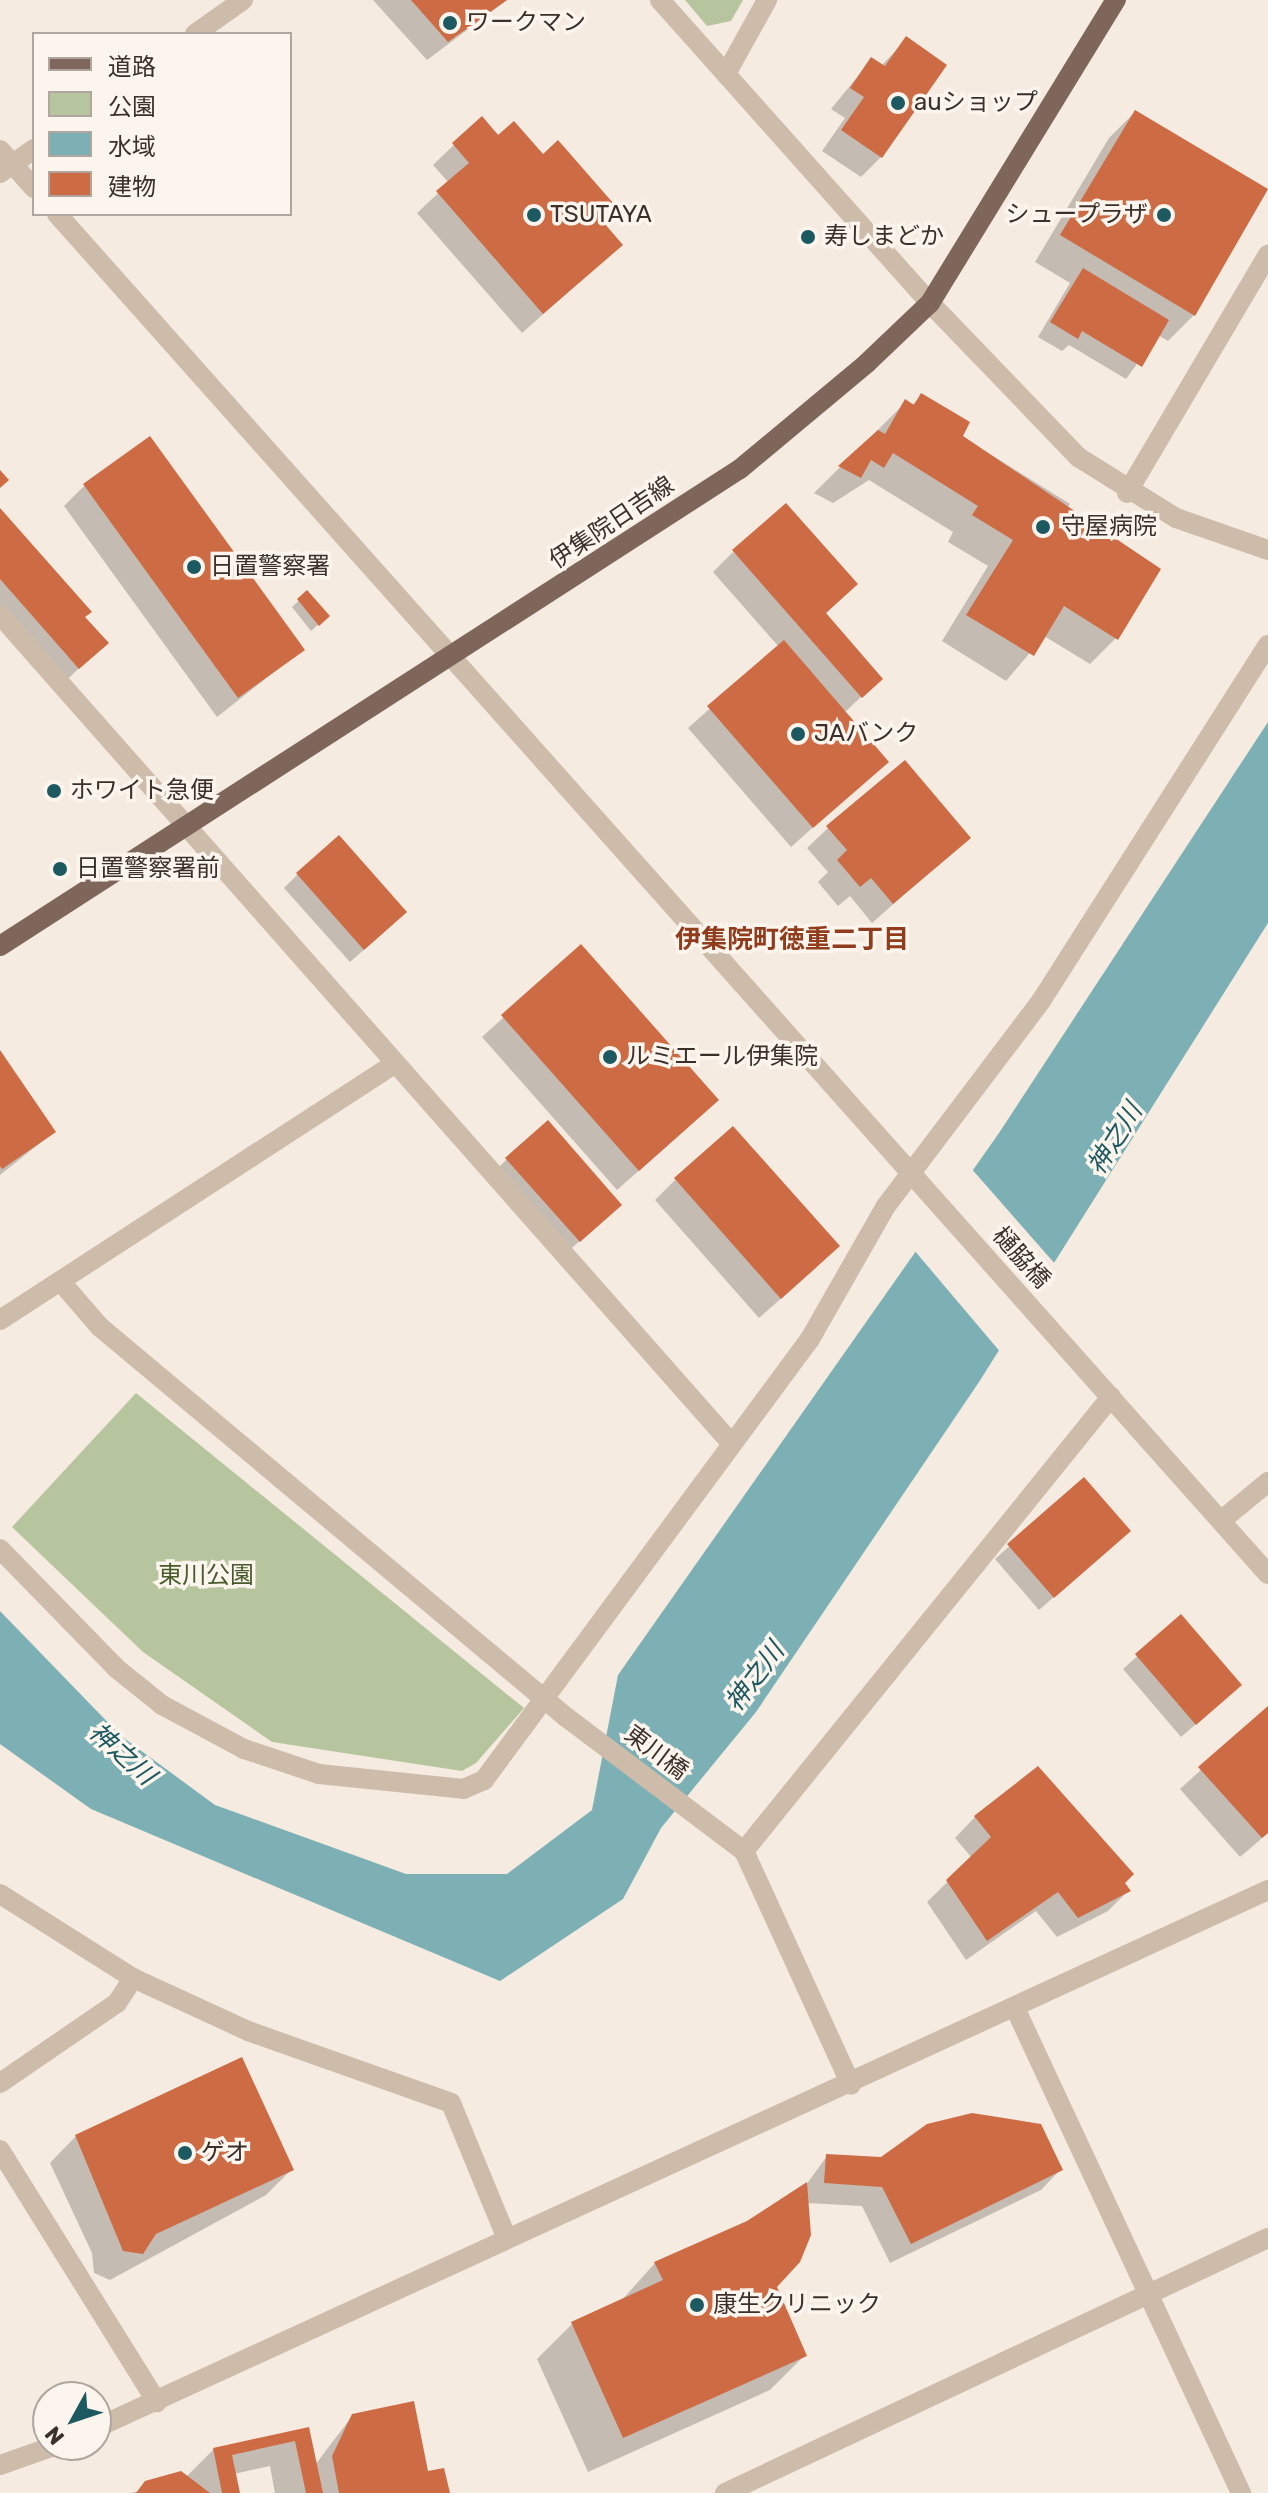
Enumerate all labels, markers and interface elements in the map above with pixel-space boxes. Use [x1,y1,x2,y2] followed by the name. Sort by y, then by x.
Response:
[466,9,586,37] place label: ワークマン
[441,14,459,32] marker: ワークマン
[32,32,292,216] legend
[108,53,156,81] text: 道路
[914,89,1038,117] place label: auショップ
[108,93,156,121] text: 公園
[889,94,907,112] marker: auショップ
[108,133,156,161] text: 水域
[108,173,156,201] text: 建物
[550,201,652,229] place label: TSUTAYA
[1004,201,1148,229] place label: シュープラザ
[525,206,543,224] marker: TSUTAYA
[1155,206,1173,224] marker: シュープラザ
[824,223,944,251] place label: 寿しまどか
[799,228,817,246] marker: 寿しまどか
[544,471,680,575] street label: 伊集院日吉線
[1061,513,1157,541] place label: 守屋病院
[1032,516,1054,538] marker: 守屋病院
[210,553,330,581] place label: 日置警察署
[185,558,203,576] marker: 日置警察署
[814,720,917,748] place label: JAバンク
[789,725,807,743] marker: JAバンク
[70,777,214,805] place label: ホワイト急便
[45,782,63,800] marker: ホワイト急便
[76,855,220,883] place label: 日置警察署前
[51,860,69,878] marker: 日置警察署前
[675,924,909,956] district label: 伊集院町徳重二丁目
[626,1043,818,1071] place label: ルミエール伊集院
[601,1048,619,1066] marker: ルミエール伊集院
[1081,1098,1149,1180] water label: 神之川
[986,1222,1056,1294] street label: 樋脇橋
[158,1562,254,1590] park label: 東川公園
[719,1636,791,1718] water label: 神之川
[83,1716,161,1792] water label: 神之川
[619,1720,693,1786] street label: 東川橋
[201,2139,249,2167] place label: ゲオ
[176,2144,194,2162] marker: ゲオ
[713,2291,881,2319] place label: 康⽣クリニック
[688,2296,706,2314] marker: 康⽣クリニック
[32,2381,112,2461] north arrow
[39,2421,70,2450] text: N

